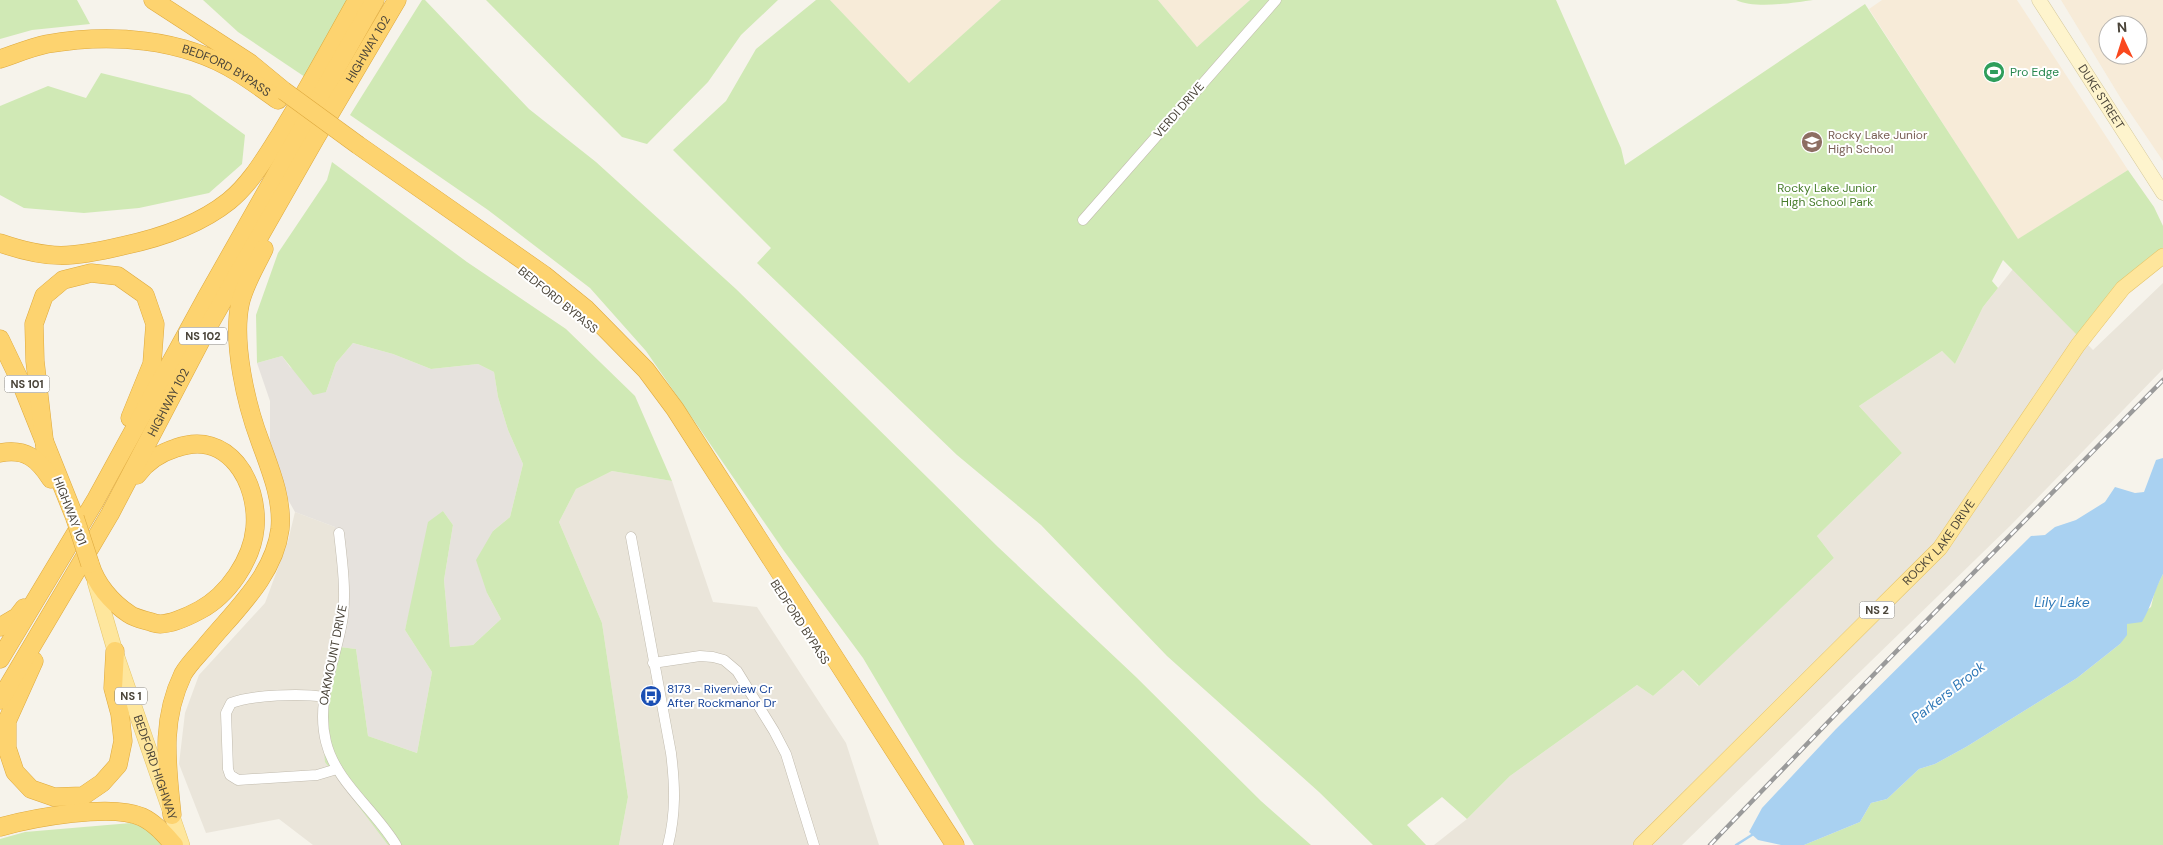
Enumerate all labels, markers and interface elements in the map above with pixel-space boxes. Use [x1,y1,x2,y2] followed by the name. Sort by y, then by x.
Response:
[342,13,394,85] street label: HIGHWAY 102
[2098,15,2148,65] north arrow
[2116,18,2128,36] text: N
[180,41,274,100] street label: BEDFORD BYPASS
[1982,60,2006,84] sports icon: Pro Edge
[2074,61,2128,132] street label: DUKE STREET
[2010,64,2059,80] place label: Pro Edge
[1150,78,1208,141] street label: VERDI DRIVE
[1828,127,1928,157] place label: Rocky Lake Junior High School
[1800,130,1824,154] school or university icon: Rocky Lake Junior High School
[1777,180,1877,210] park label: Rocky Lake Junior High School Park
[515,263,601,337] street label: BEDFORD BYPASS
[179,328,227,344] road number: NS 102
[144,365,193,439] street label: HIGHWAY 102
[5,376,50,392] road number: NS 101
[50,475,90,547] street label: HIGHWAY 101
[1899,496,1979,589] street label: ROCKY LAKE DRIVE
[767,576,833,668] street label: BEDFORD BYPASS
[2034,593,2090,611] water label: Lily Lake
[1860,602,1894,618] road number: NS 2
[315,603,351,707] street label: OAKMOUNT DRIVE
[1907,657,1989,727] water label: Parkers Brook
[667,681,777,711] place label: 8173 - Riverview Cr After Rockmanor Dr
[639,684,663,708] bus stop icon: 8173 - Riverview Cr After Rockmanor Dr
[115,688,147,704] road number: NS 1
[130,713,181,822] street label: BEDFORD HIGHWAY

